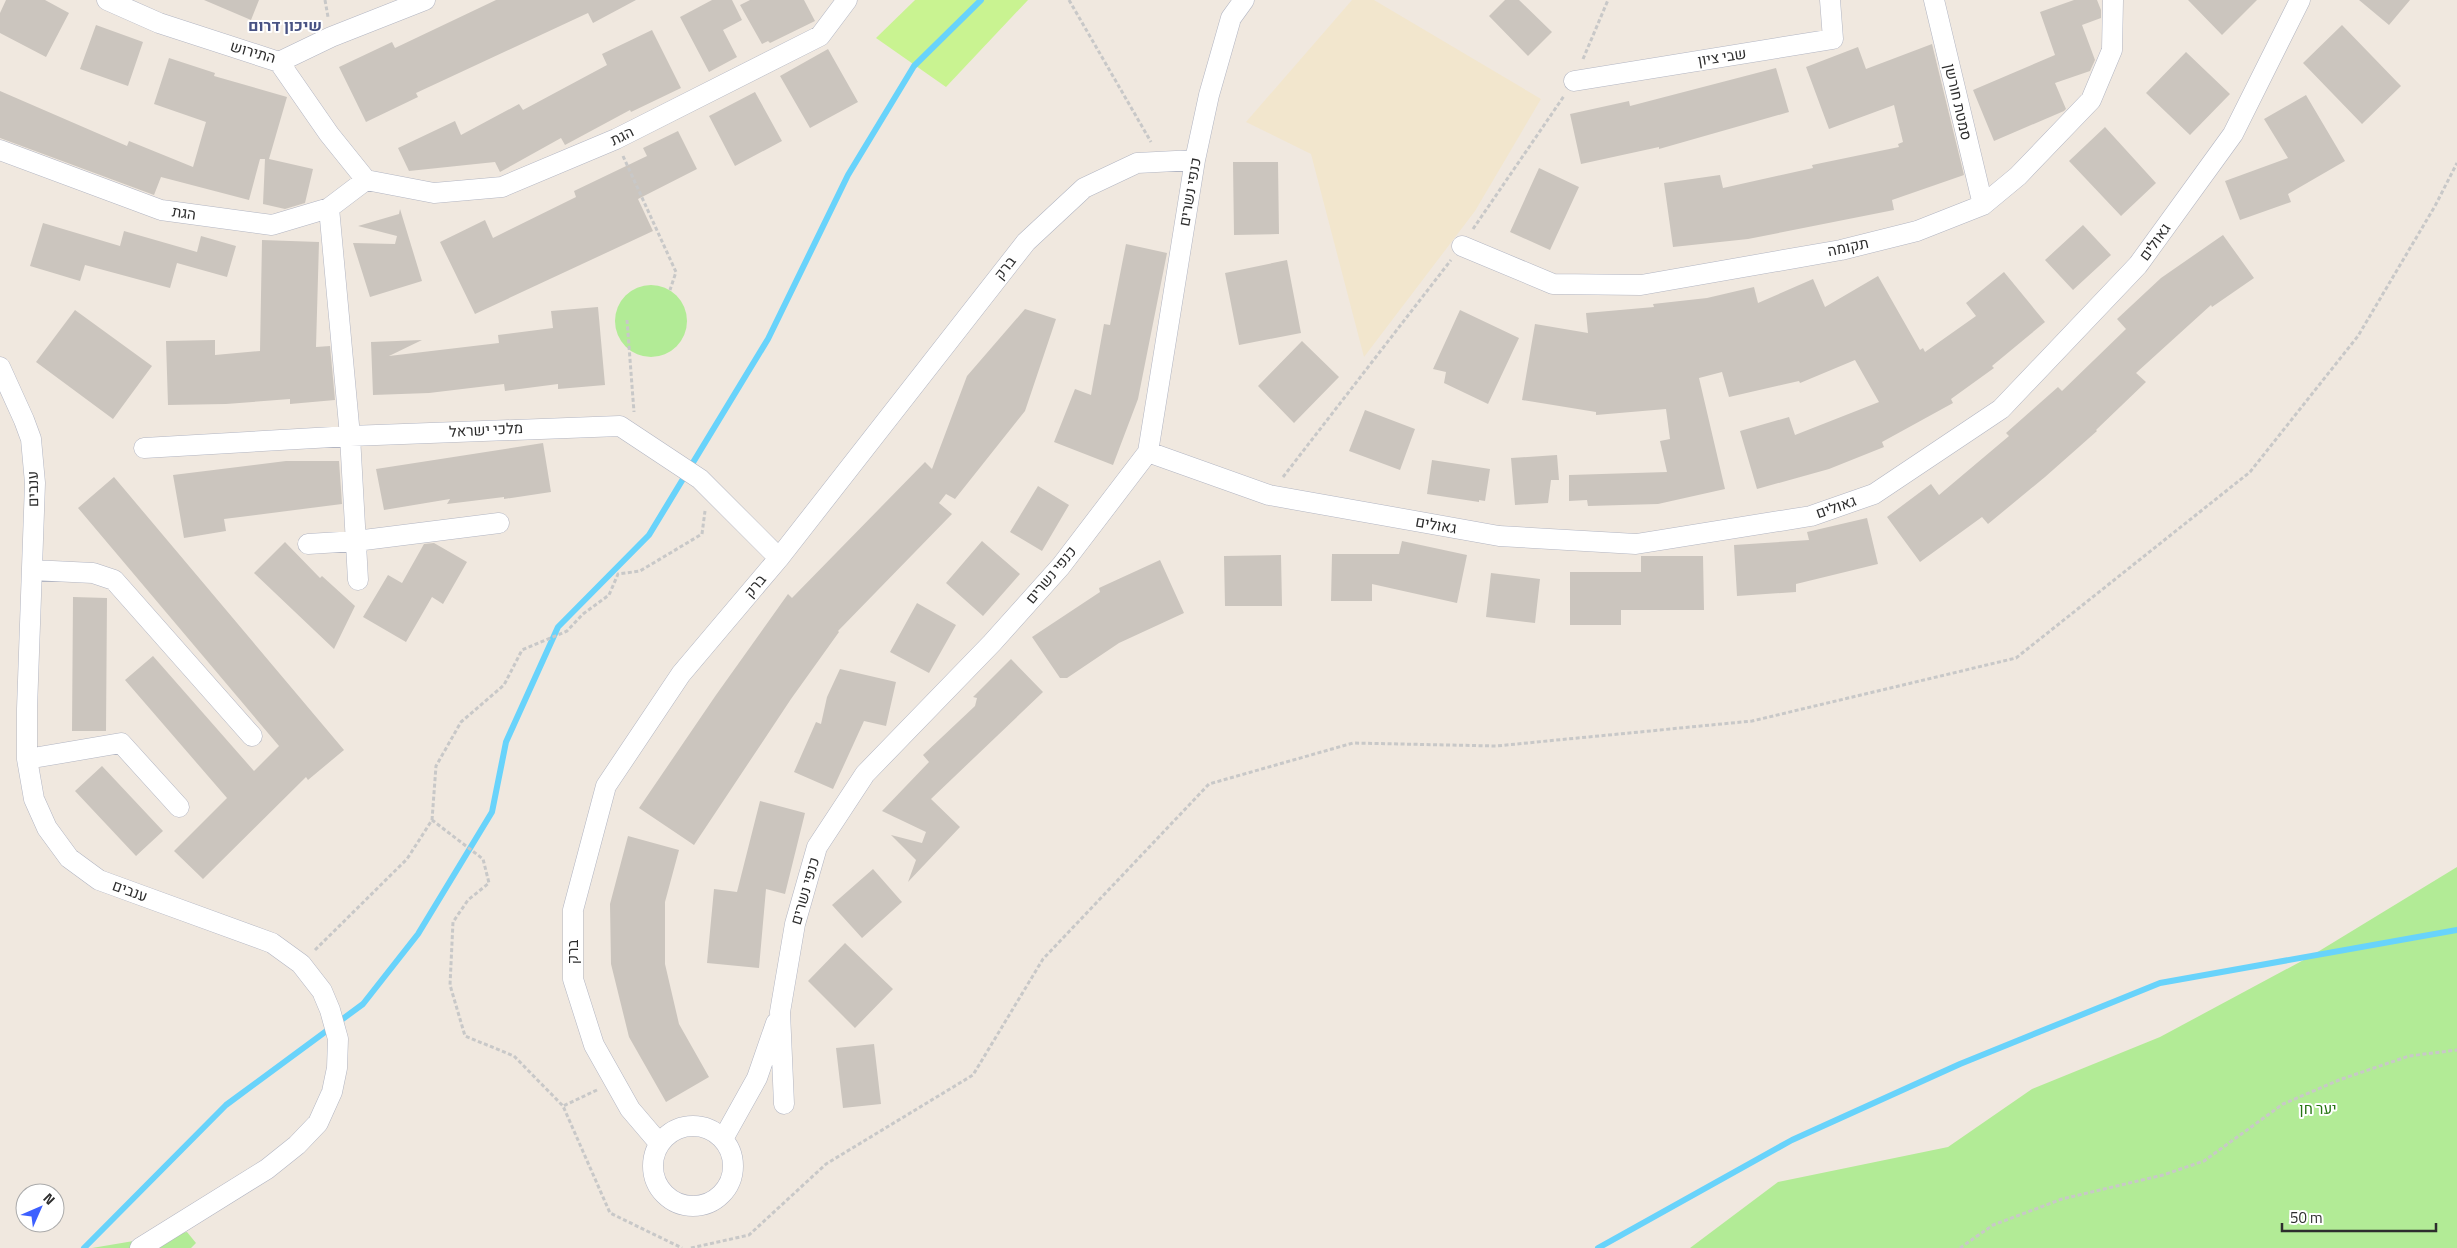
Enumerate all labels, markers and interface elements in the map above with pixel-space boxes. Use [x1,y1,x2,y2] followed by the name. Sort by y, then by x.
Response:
[248,13,322,37] district label: שיכון דרום
[228,34,279,69] street label: התירוש
[1696,41,1748,72] street label: שבי ציון
[1938,61,1978,143] street label: סמטת חורשן
[606,120,638,151] street label: הגת
[1172,156,1207,228] street label: כנפי נשרים
[171,199,198,226] street label: הגת
[2133,218,2176,265] street label: גאולים
[1825,231,1871,262] street label: תקומה
[988,251,1021,284] street label: ברק
[448,416,524,443] street label: מלכי ישראל
[21,471,44,507] street label: ענבים
[1812,489,1859,524] street label: גאולים
[1414,510,1459,539] street label: גאולים
[1019,541,1082,609] street label: כנפי נשרים
[738,569,771,602] street label: ברק
[784,854,825,927] street label: כנפי נשרים
[109,874,151,908] street label: ענבים
[561,940,584,964] street label: ברק
[2299,1097,2337,1120] park label: יער חן
[15,1183,65,1233] north arrow
[39,1188,60,1209] text: N
[2282,1200,2436,1232] scale bar
[2290,1206,2323,1229] text: 50 m

